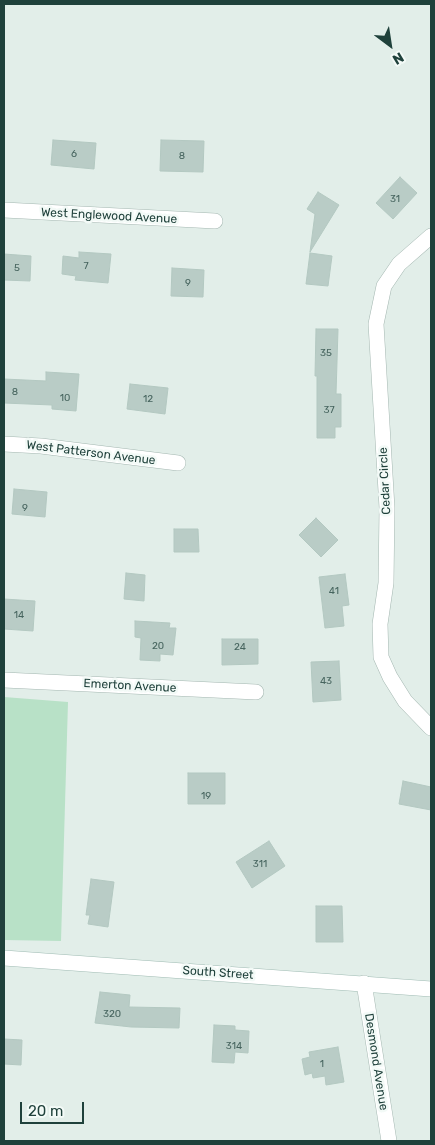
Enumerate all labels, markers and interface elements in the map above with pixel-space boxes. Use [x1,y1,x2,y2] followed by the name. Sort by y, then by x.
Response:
[365,20,415,70] north arrow
[389,48,407,68] text: N
[71,148,77,160] house number: 6
[179,150,185,162] house number: 8
[390,193,400,205] house number: 31
[41,205,177,227] street label: West Englewood Avenue
[83,260,89,272] house number: 7
[14,262,20,274] house number: 5
[185,277,191,289] house number: 9
[320,347,332,359] house number: 35
[12,386,18,398] house number: 8
[60,392,70,404] house number: 10
[143,393,153,405] house number: 12
[323,404,335,416] house number: 37
[26,438,156,468] street label: West Patterson Avenue
[376,447,394,515] street label: Cedar Circle
[22,502,28,514] house number: 9
[329,585,339,597] house number: 41
[14,609,24,621] house number: 14
[152,640,164,652] house number: 20
[234,641,246,653] house number: 24
[320,675,332,687] house number: 43
[83,676,177,696] street label: Emerton Avenue
[201,790,211,802] house number: 19
[253,858,267,870] house number: 311
[182,963,254,983] street label: South Street
[103,1008,121,1020] house number: 320
[361,1012,391,1112] street label: Desmond Avenue
[226,1040,242,1052] house number: 314
[320,1058,324,1070] house number: 1
[22,1092,86,1124] scale bar
[28,1102,63,1120] text: 20 m

